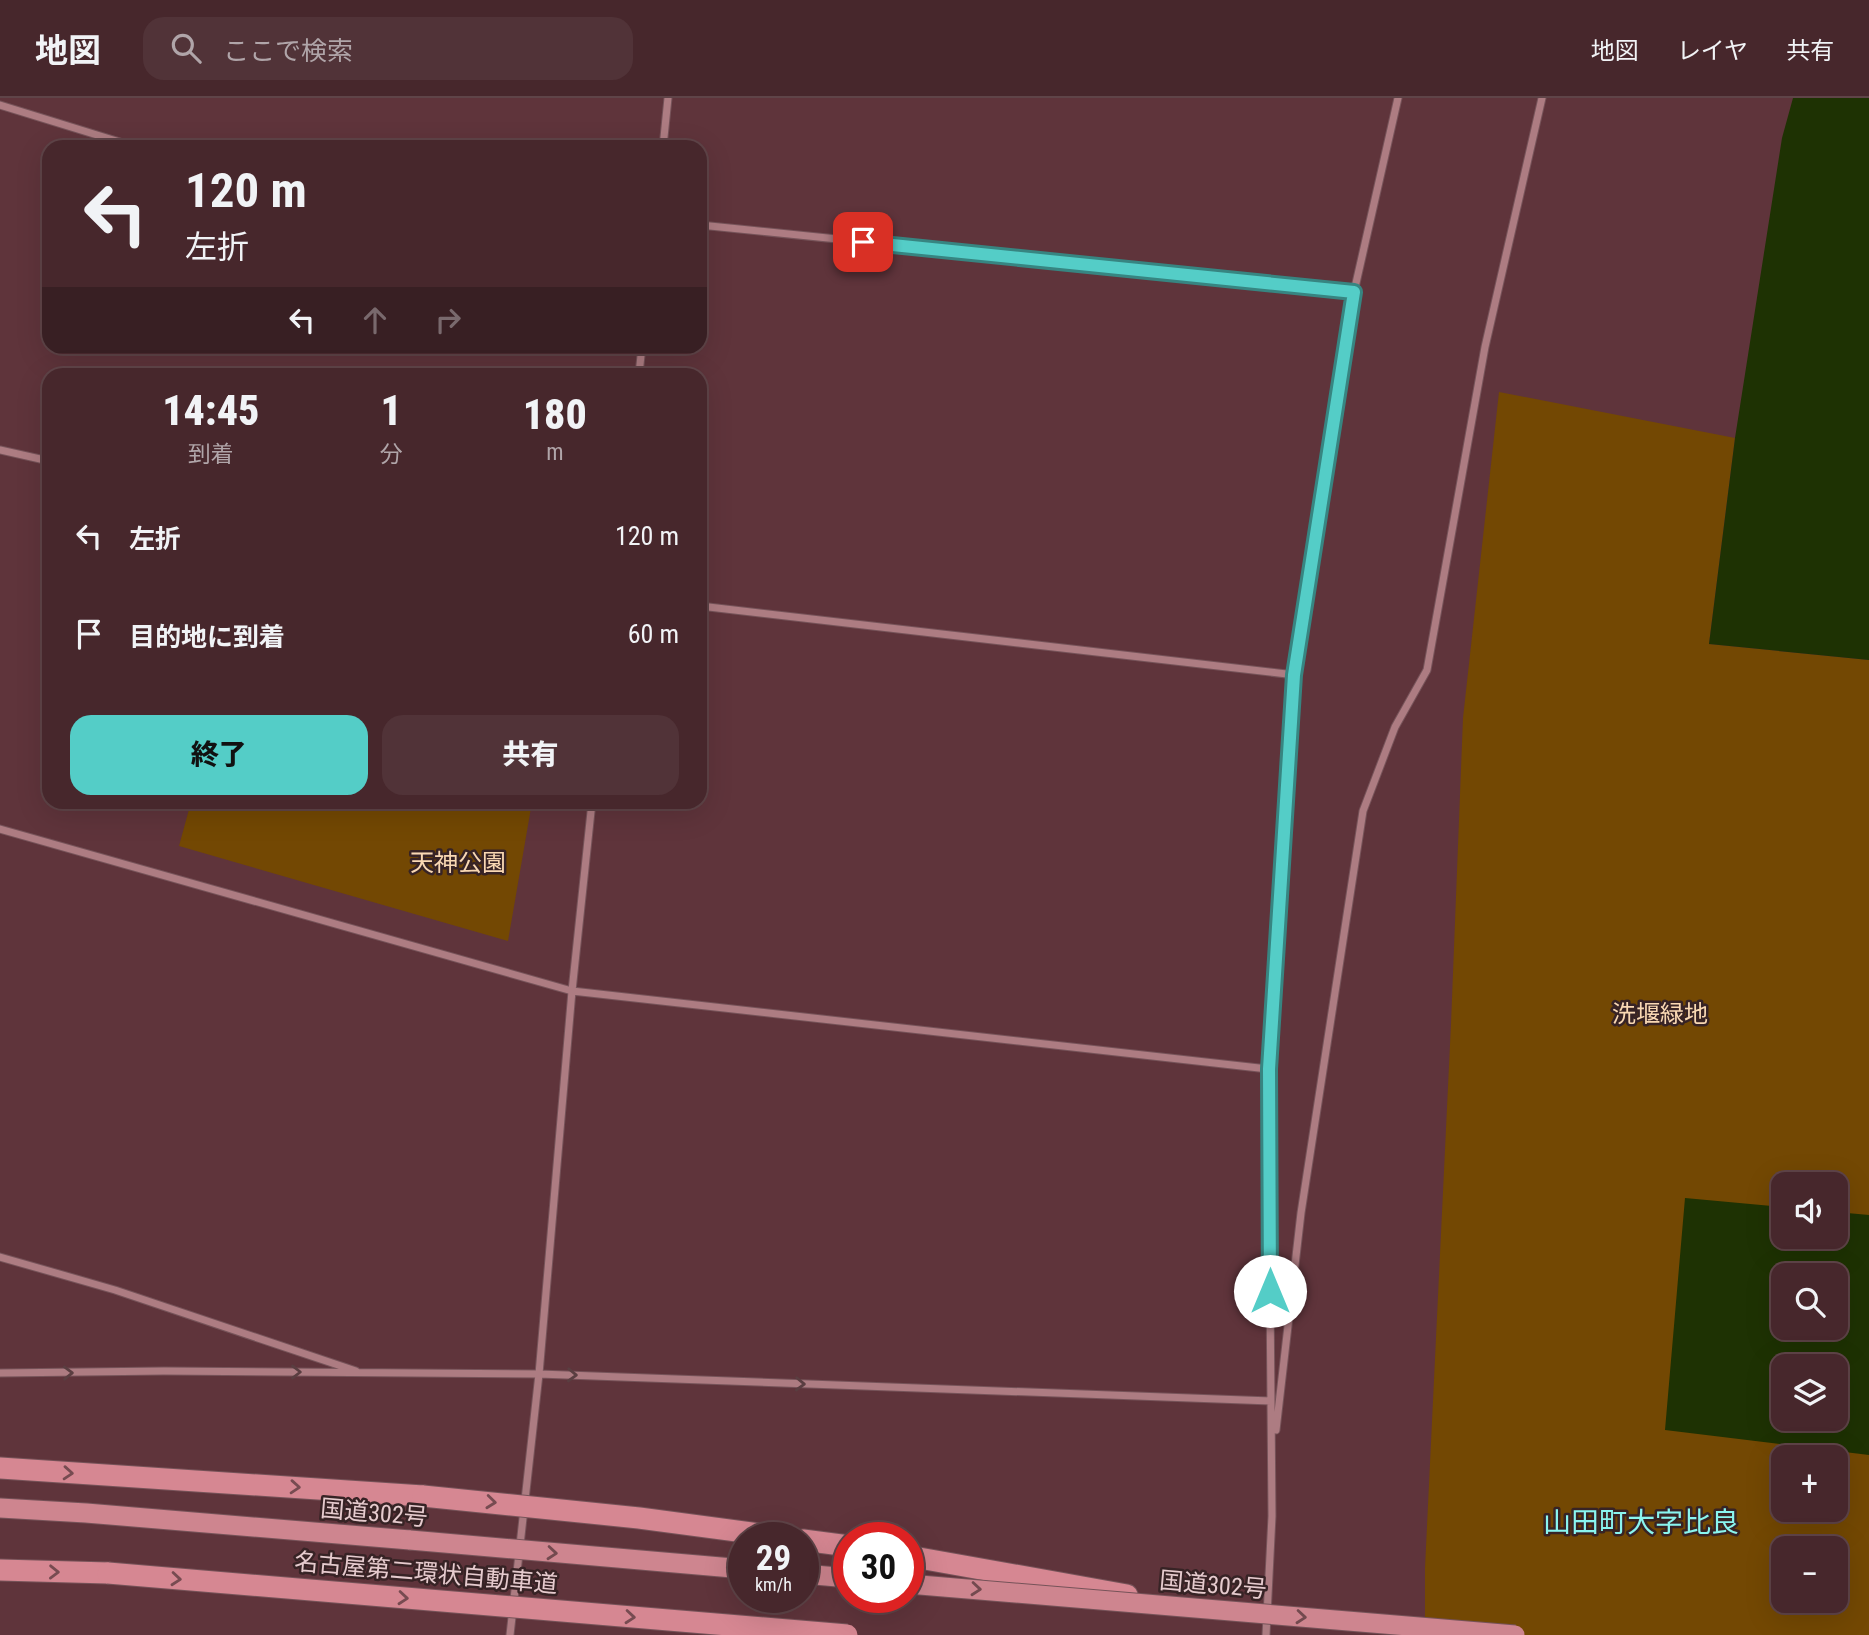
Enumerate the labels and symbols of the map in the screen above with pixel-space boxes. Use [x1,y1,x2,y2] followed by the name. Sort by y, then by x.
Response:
[833,212,893,272] pin
[410,849,506,877] park label: 天神公園
[1612,1000,1708,1028] park label: 洗堰緑地
[1233,1254,1307,1328] position arrow
[291,1364,301,1380] one-way arrow
[63,1365,74,1380] one-way arrow
[567,1367,578,1382] one-way arrow
[794,1376,805,1391] one-way arrow
[63,1465,74,1480] one-way arrow
[290,1480,301,1495] one-way arrow
[319,1494,429,1532] street label: 国道302号
[485,1495,496,1510] one-way arrow
[1543,1506,1739,1539] district label: 山田町大字比良
[833,1522,924,1613] speed limit sign: 30
[546,1545,557,1560] one-way arrow
[293,1548,559,1598] street label: 名古屋第二環状自動車道
[49,1564,60,1579] one-way arrow
[1158,1566,1268,1604] street label: 国道302号
[171,1571,182,1586] one-way arrow
[971,1581,982,1596] one-way arrow
[398,1590,409,1605] one-way arrow
[625,1609,636,1624] one-way arrow
[1295,1609,1306,1624] one-way arrow

